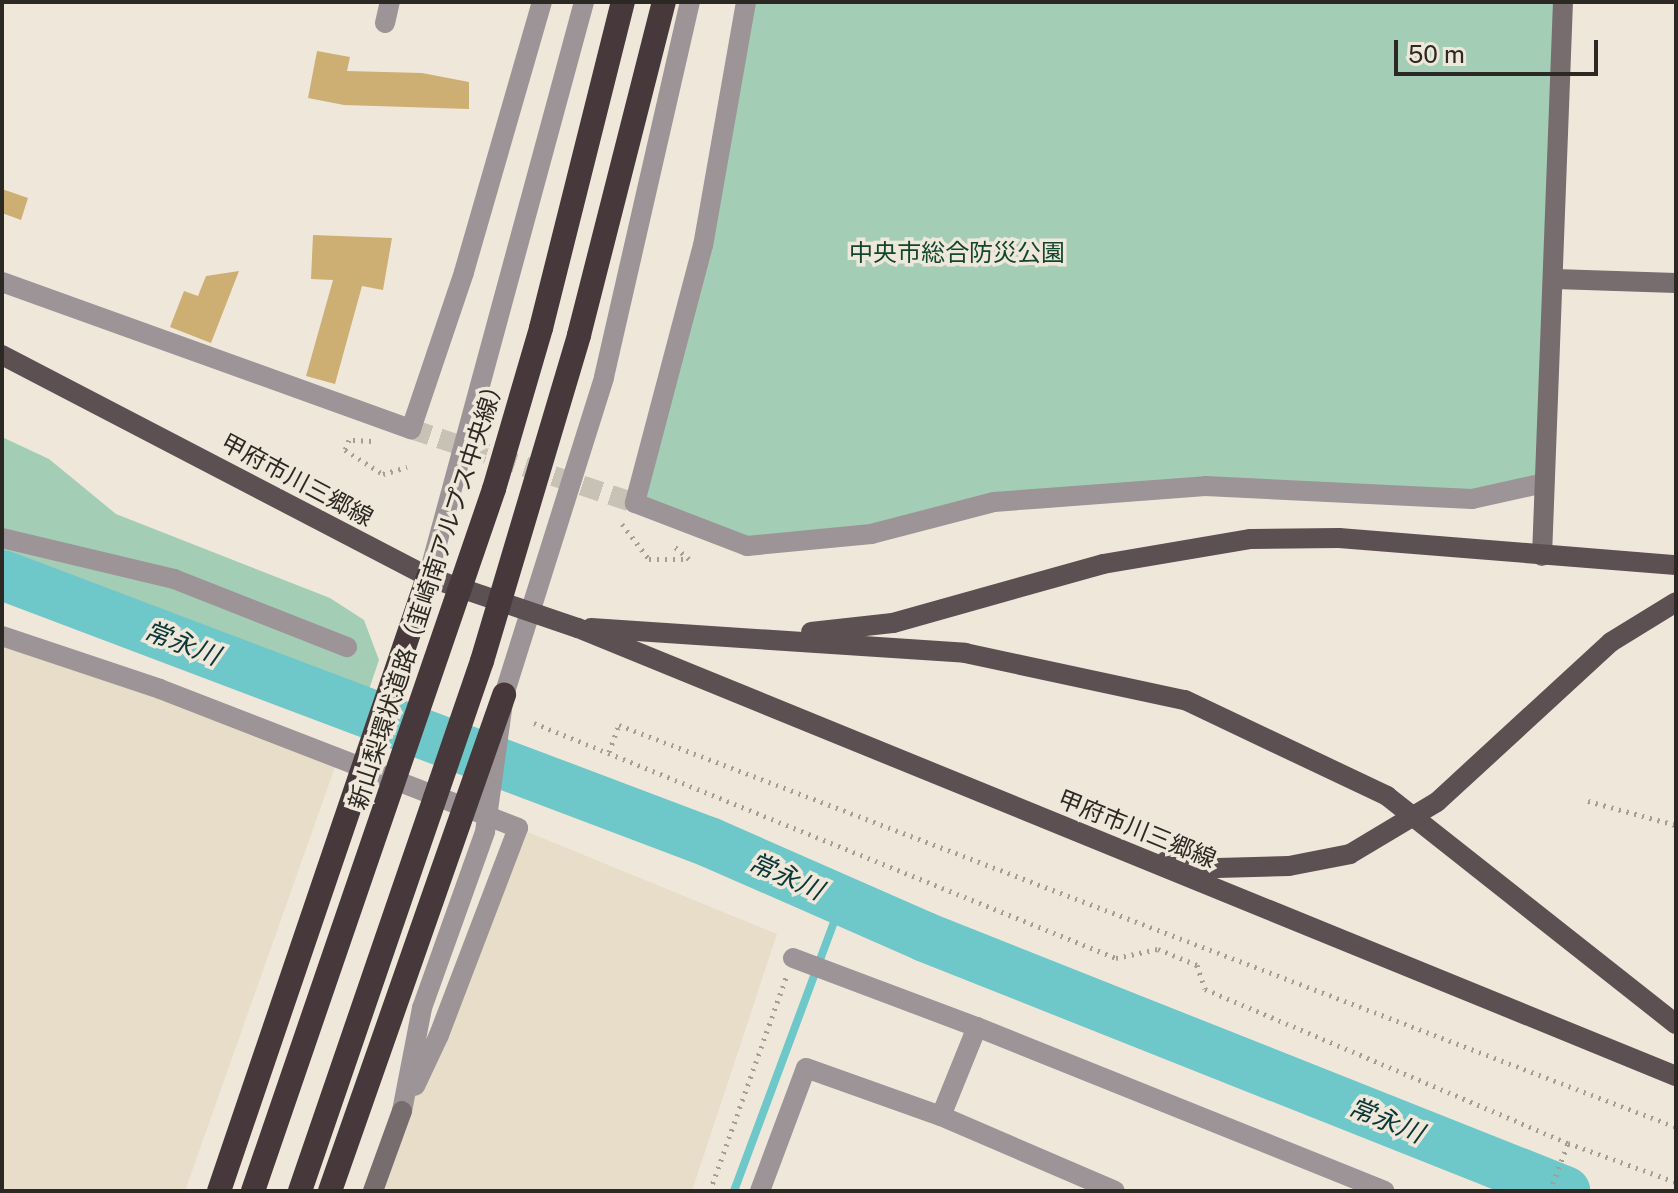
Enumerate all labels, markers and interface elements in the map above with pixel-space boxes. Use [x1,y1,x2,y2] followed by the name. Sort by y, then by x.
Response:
[1398,24,1602,74] scale bar
[1408,40,1465,68] text: 50 m
[849,239,1065,267] park label: 中央市総合防災公園
[343,371,511,813] street label: 新山梨環状道路（韮崎南アルプス中央線）
[216,428,378,532] street label: 甲府市川三郷線
[140,614,224,672] water label: 常永川
[1054,784,1220,874] street label: 甲府市川三郷線
[744,846,828,906] water label: 常永川
[1344,1091,1428,1149] water label: 常永川

